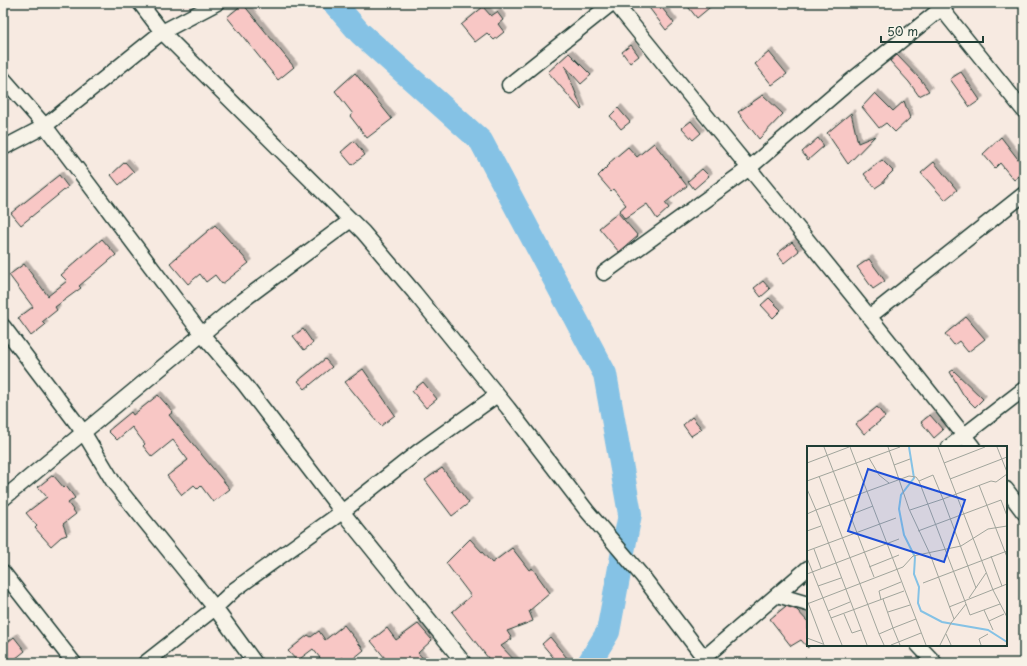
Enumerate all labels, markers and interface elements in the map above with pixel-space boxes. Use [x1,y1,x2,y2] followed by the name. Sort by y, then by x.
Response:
[881,18,983,44] scale bar
[887,22,918,40] text: 50 m
[807,446,1007,646] inset map

